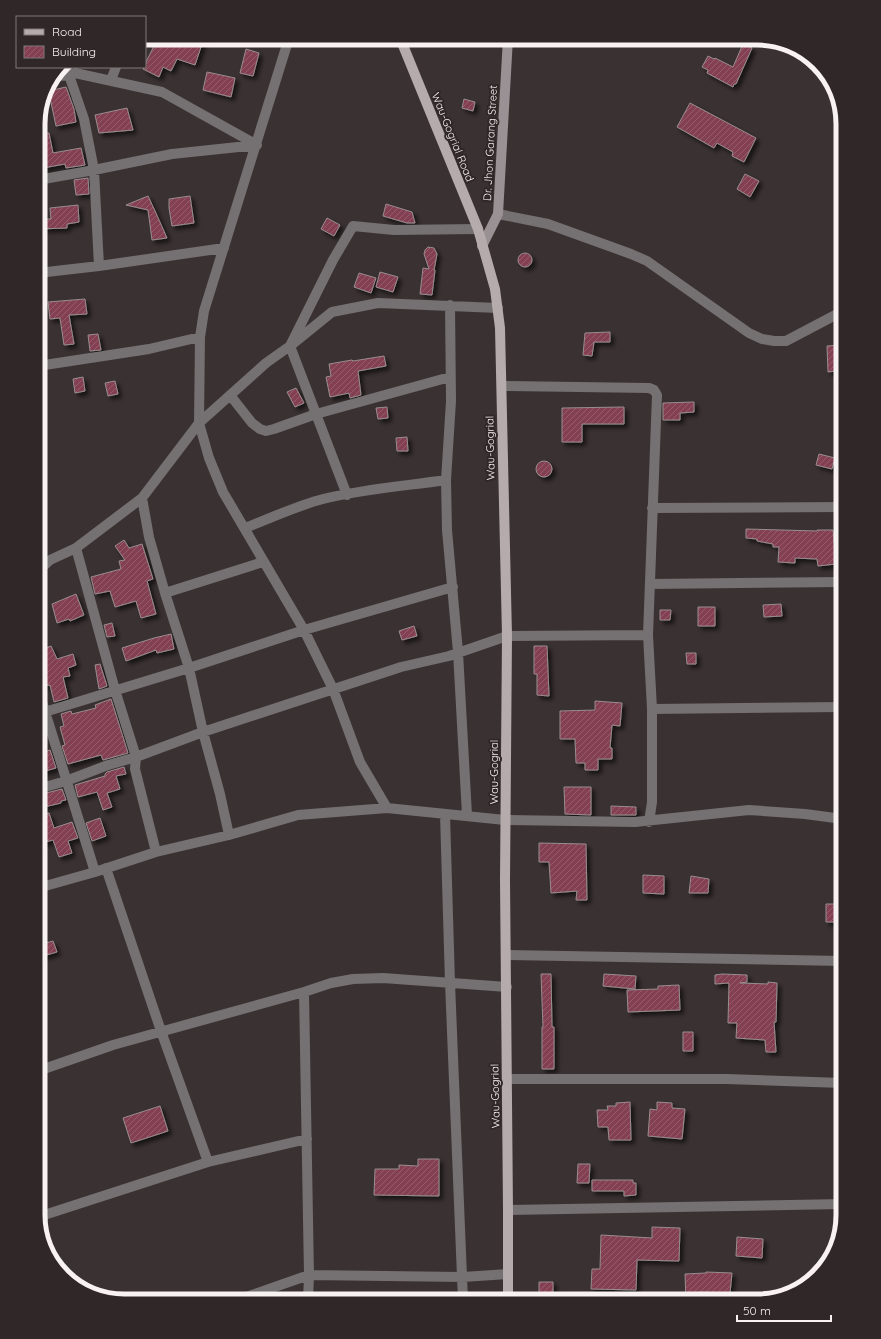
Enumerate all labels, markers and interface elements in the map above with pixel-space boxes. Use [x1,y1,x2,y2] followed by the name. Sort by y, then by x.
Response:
[16,16,146,68] legend
[52,24,82,39] text: Road
[52,44,96,59] text: Building
[480,84,500,201] street label: Dr. Jhon Garang Street
[429,90,477,184] street label: Wau-Gogrial Road
[482,416,498,480] street label: Wau-Gogrial
[487,740,501,804] street label: Wau-Gogrial
[487,1064,503,1128] street label: Wau-Gogrial
[737,1297,831,1323] scale bar
[743,1303,771,1318] text: 50 m

